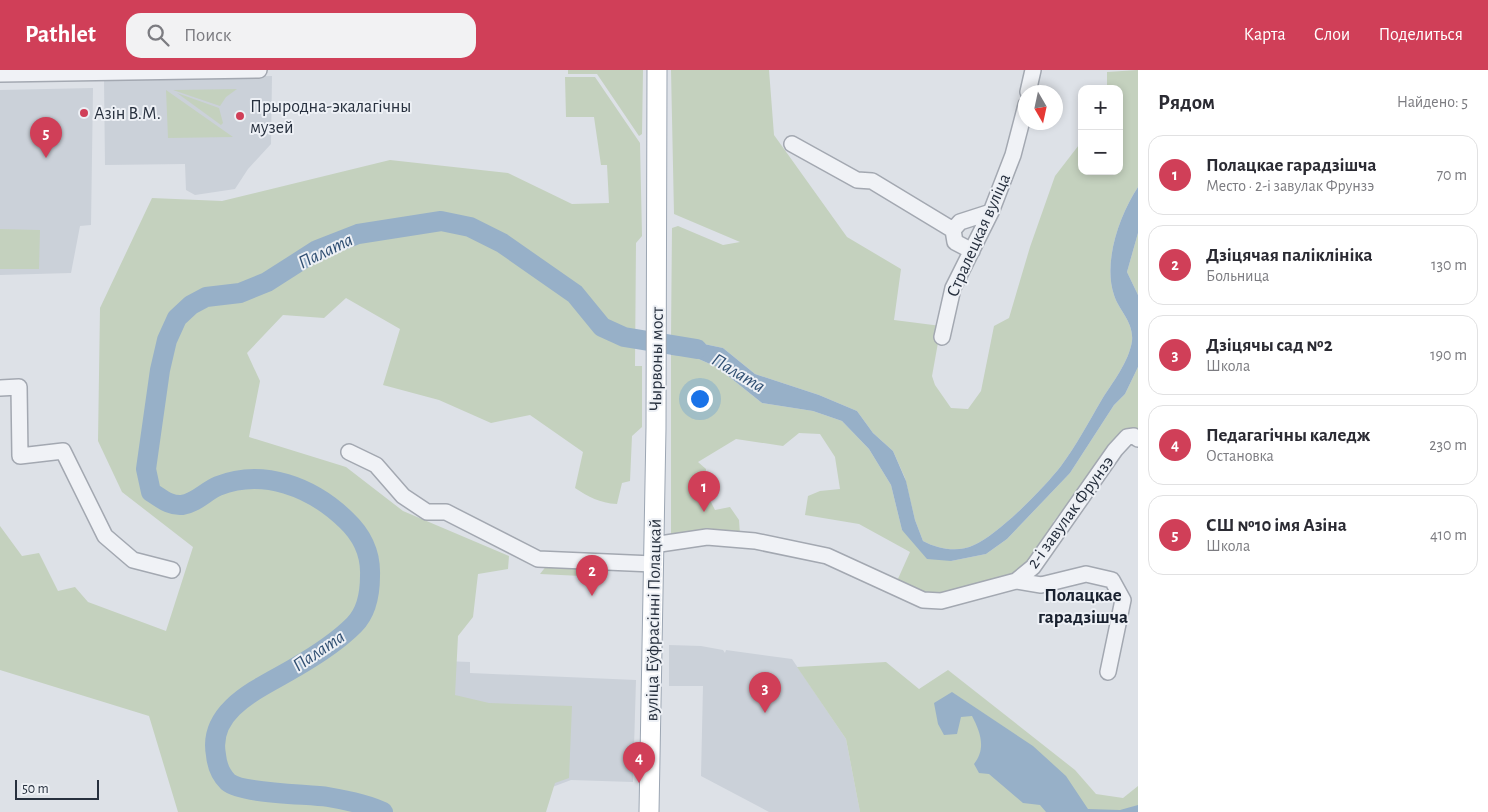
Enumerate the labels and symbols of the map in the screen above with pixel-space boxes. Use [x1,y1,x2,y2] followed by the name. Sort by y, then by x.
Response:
[1018,85,1063,130] north arrow
[250,98,411,137] place label: Прыродна-экалагічны музей
[94,105,161,123] place label: Азін В.М.
[78,107,90,119] marker: Азін В.М.
[234,110,246,122] marker: Прыродна-экалагічны музей
[30,117,62,158] pin: 5
[944,171,1014,300] street label: Стралецкая вуліца
[295,230,356,273] water label: Палата
[647,306,667,411] street label: Чырвоны мост
[709,350,768,396] water label: Палата
[687,386,713,412] your location
[1024,453,1118,572] street label: 2-і завулак Фрунзэ
[688,471,720,512] pin: 1
[643,519,665,721] street label: вуліца Еўфрасінні Полацкай
[576,555,608,596] pin: 2
[1038,586,1128,627] district label: Полацкае гарадзішча
[290,627,348,675] water label: Палата
[749,672,781,713] pin: 3
[623,742,655,783] pin: 4
[15,777,99,800] scale bar

